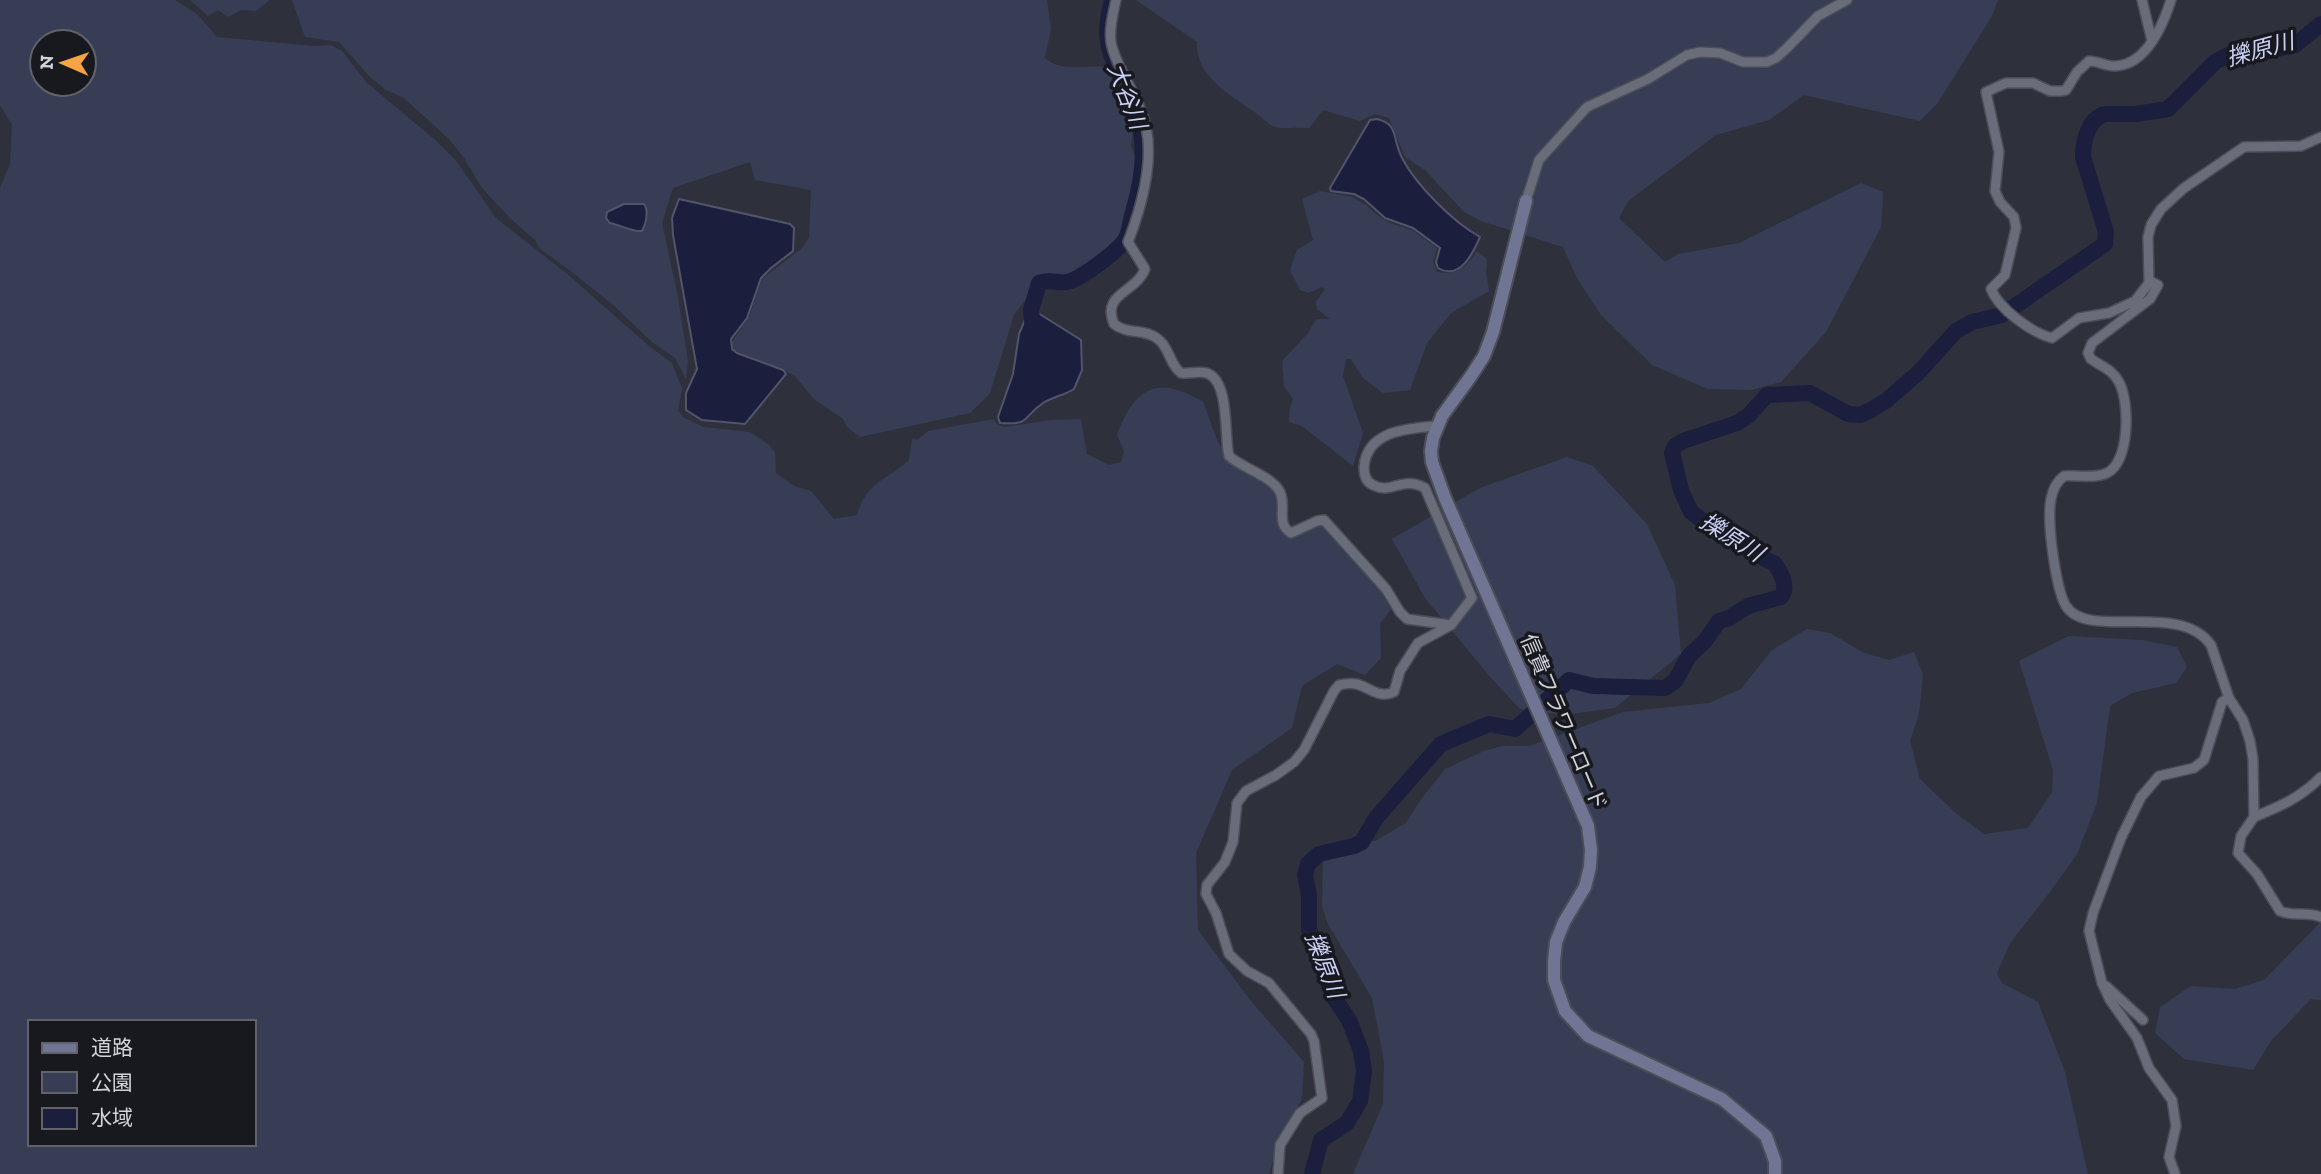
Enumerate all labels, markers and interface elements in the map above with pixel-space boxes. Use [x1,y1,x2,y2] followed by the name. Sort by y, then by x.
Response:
[2223,26,2300,71] water label: 擽原川
[28,28,98,98] north arrow
[35,55,58,70] text: N
[1102,59,1154,136] water label: 大谷川
[1695,507,1771,569] water label: 擽原川
[1516,630,1612,814] street label: 信貴フラワーロード
[1300,928,1352,1005] water label: 擽原川
[28,1020,256,1146] legend
[91,1035,133,1060] text: 道路
[91,1070,133,1095] text: 公園
[91,1105,133,1130] text: 水域

